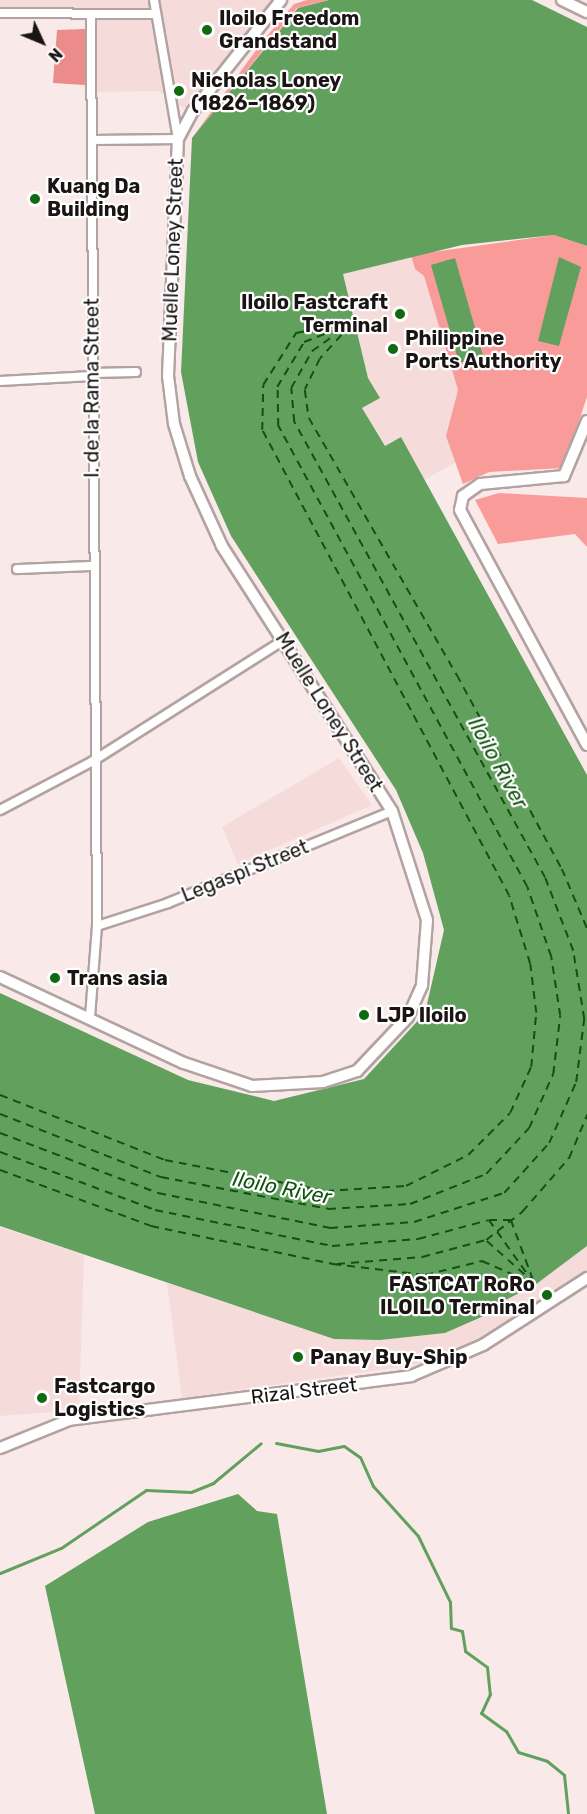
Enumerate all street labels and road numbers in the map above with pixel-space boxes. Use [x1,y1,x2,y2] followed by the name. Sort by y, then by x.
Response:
[158,158,188,342] street label: Muelle Loney Street
[80,298,104,478] street label: I. de la Rama Street
[270,628,388,796] street label: Muelle Loney Street
[178,835,312,907] street label: Legaspi Street
[250,1373,358,1409] street label: Rizal Street

